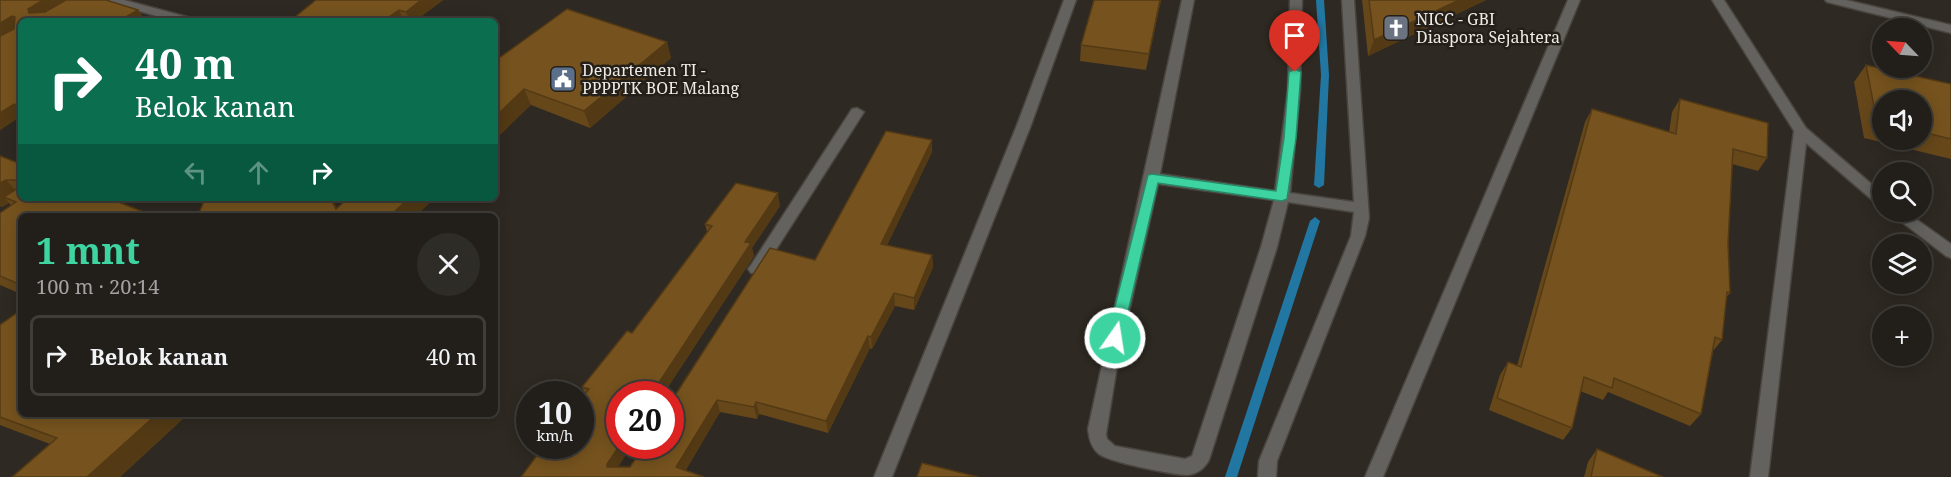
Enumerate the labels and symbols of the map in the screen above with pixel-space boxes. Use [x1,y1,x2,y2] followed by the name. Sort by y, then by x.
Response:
[1416,8,1560,48] place label: NICC - GBI Diaspora Sejahtera
[1269,10,1320,72] pin
[1381,13,1411,43] church icon: NICC - GBI Diaspora Sejahtera
[1872,18,1932,78] north arrow
[582,59,740,99] place label: Departemen TI - PPPPTK BOE Malang
[548,64,578,94] public building icon: Departemen TI - PPPPTK BOE Malang
[1083,306,1147,370] position arrow
[606,381,684,459] speed limit sign: 20

